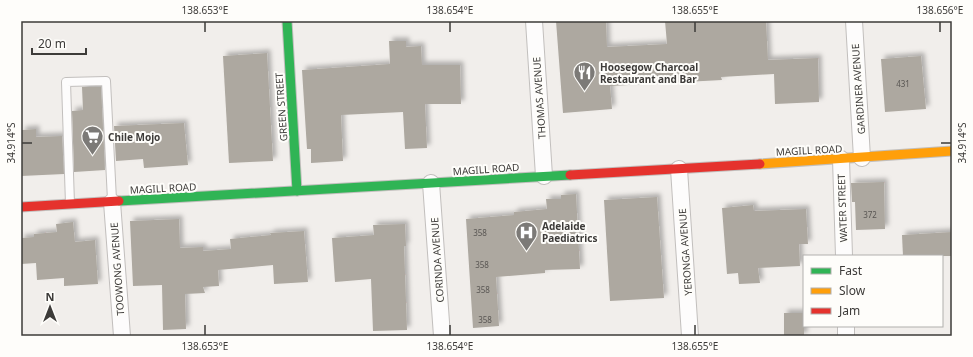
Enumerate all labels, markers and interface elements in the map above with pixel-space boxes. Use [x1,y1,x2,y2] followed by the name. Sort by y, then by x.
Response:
[182,3,228,17] text: 138.653°E
[427,3,473,17] text: 138.654°E
[672,3,718,17] text: 138.655°E
[917,3,963,17] text: 138.656°E
[32,30,86,56] scale bar
[38,35,66,52] text: 20 m
[848,43,868,135] street label: GARDINER AVENUE
[529,56,549,140] street label: THOMAS AVENUE
[571,60,597,93] restaurant icon: Hoosegow Charcoal Restaurant and Bar
[600,60,698,86] place label: Hoosegow Charcoal Restaurant and Bar
[272,72,290,142] street label: GREEN STREET
[896,78,910,89] house number: 431
[4,122,18,164] text: 34.914°S
[955,122,969,164] text: 34.914°S
[80,124,106,157] supermarket icon: Chile Mojo
[108,130,160,144] place label: Chile Mojo
[775,141,843,159] street label: MAGILL ROAD
[452,160,520,178] street label: MAGILL ROAD
[834,173,850,242] street label: WATER STREET
[129,179,197,197] street label: MAGILL ROAD
[675,208,695,296] street label: YERONGA AVENUE
[863,209,877,220] house number: 372
[427,217,447,303] street label: CORINDA AVENUE
[513,219,539,252] hospital icon: Adelaide Paediatrics
[542,219,597,245] place label: Adelaide Paediatrics
[107,222,127,316] street label: TOOWONG AVENUE
[473,227,487,238] house number: 358
[803,255,943,327] legend
[475,259,489,270] house number: 358
[839,262,863,279] text: Fast
[839,282,866,299] text: Slow
[476,284,490,295] house number: 358
[30,287,70,327] north arrow
[46,289,54,304] text: N
[838,302,860,319] text: Jam
[478,314,492,325] house number: 358
[182,339,228,353] text: 138.653°E
[427,339,473,353] text: 138.654°E
[672,339,718,353] text: 138.655°E

